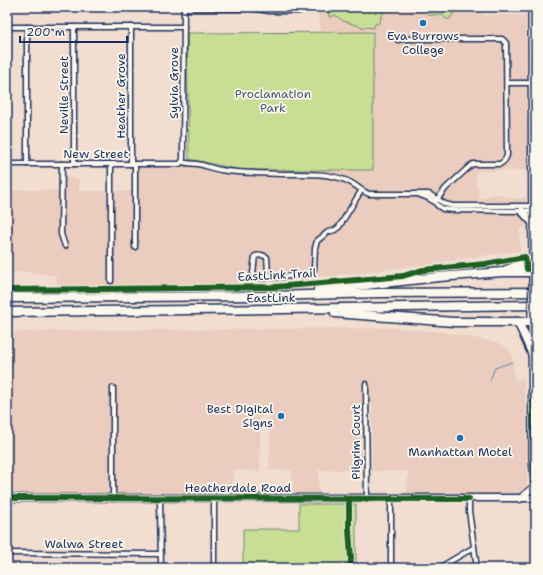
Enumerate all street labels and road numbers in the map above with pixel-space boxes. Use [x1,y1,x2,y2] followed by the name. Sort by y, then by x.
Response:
[166,47,182,119] street label: Sylvia Grove
[113,53,129,139] street label: Heather Grove
[56,56,72,134] street label: Neville Street
[63,146,129,162] street label: New Street
[237,265,317,285] street label: EastLink Trail
[246,290,296,306] street label: EastLink
[348,404,364,480] street label: Pilgrim Court
[185,480,292,496] street label: Heatherdale Road
[45,536,123,552] street label: Walwa Street

